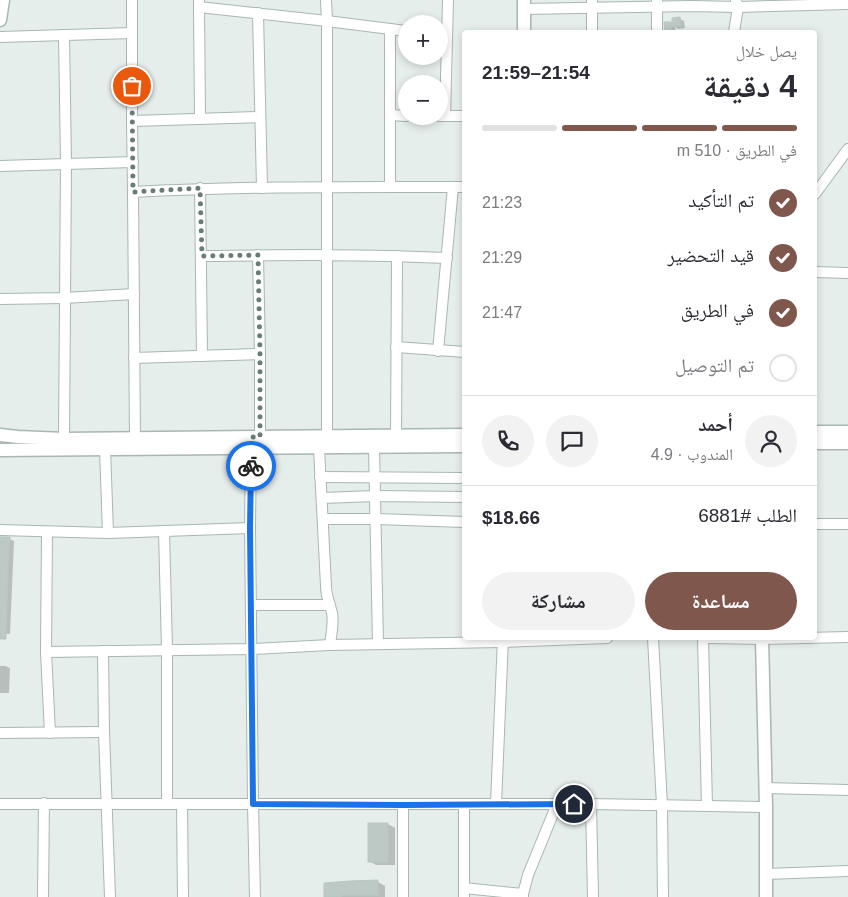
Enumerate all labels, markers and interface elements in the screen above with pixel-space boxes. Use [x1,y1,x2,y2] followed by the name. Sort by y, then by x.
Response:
[398,15,448,125] map controls
[398,15,448,65] button: +
[736,43,797,60] text: يصل خلال
[482,62,590,83] text: 21:54–21:59
[111,65,153,107] pin
[703,68,797,104] text: 4 دقيقة
[118,72,146,100] icon: bag
[398,75,448,125] button: −
[677,142,797,159] text: في الطريق · 510 m
[769,189,797,217] icon: check
[688,190,754,211] text: تم التأكيد
[482,194,522,211] text: 21:23
[769,244,797,272] icon: check
[668,245,754,266] text: قيد التحضير
[482,249,522,266] text: 21:29
[769,299,797,327] icon: check
[681,300,754,321] text: في الطريق
[482,304,522,321] text: 21:47
[675,355,754,376] text: تم التوصيل
[698,414,733,435] text: أحمد
[482,415,534,467] button: phone
[546,415,598,467] button: chat
[745,415,797,467] button: person
[226,441,276,491] courier
[651,446,733,463] text: المندوب · 4.9
[237,452,265,480] icon: bike
[698,505,797,526] text: الطلب #6881
[482,507,540,528] text: $18.66
[482,572,635,630] button: مشاركة
[645,572,797,630] button: مساعدة
[553,783,595,825] pin
[560,790,588,818] icon: home

